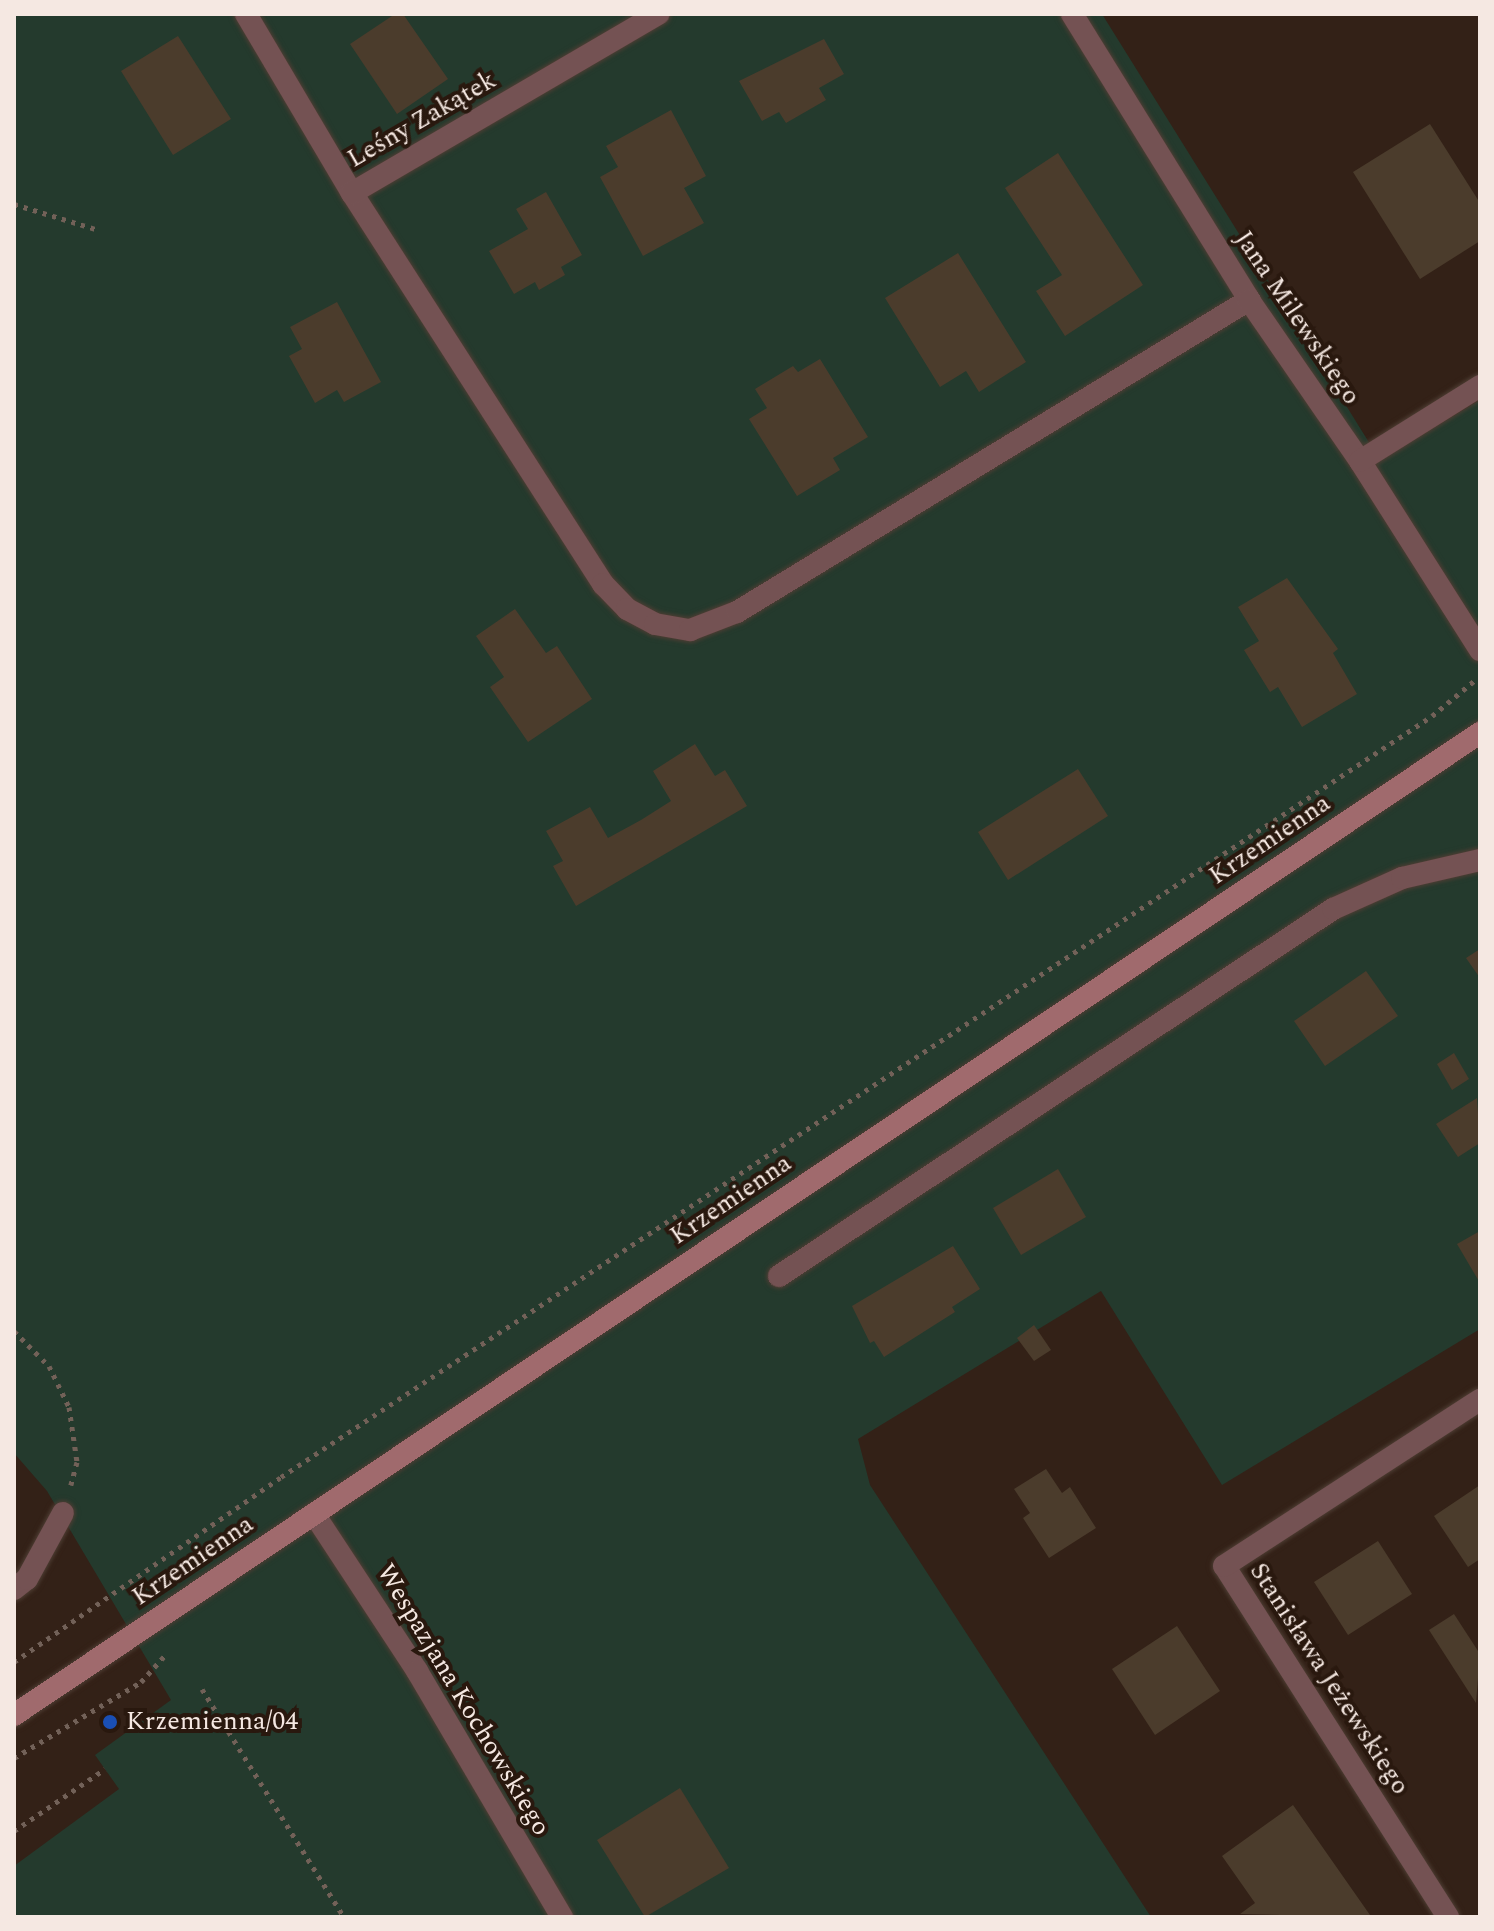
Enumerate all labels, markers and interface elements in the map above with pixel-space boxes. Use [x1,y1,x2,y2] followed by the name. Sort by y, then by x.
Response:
[342,65,502,175] street label: Leśny Zakątek
[1227,225,1367,411] street label: Jana Milewskiego
[1203,788,1337,892] street label: Krzemienna
[664,1148,798,1252] street label: Krzemienna
[126,1509,260,1613] street label: Krzemienna
[1242,1557,1416,1801] street label: Stanisława Jeżewskiego
[369,1559,557,1841] street label: Wespazjana Kochowskiego
[126,1706,298,1738] place label: Krzemienna/04
[101,1713,119,1731] marker: Krzemienna/04

